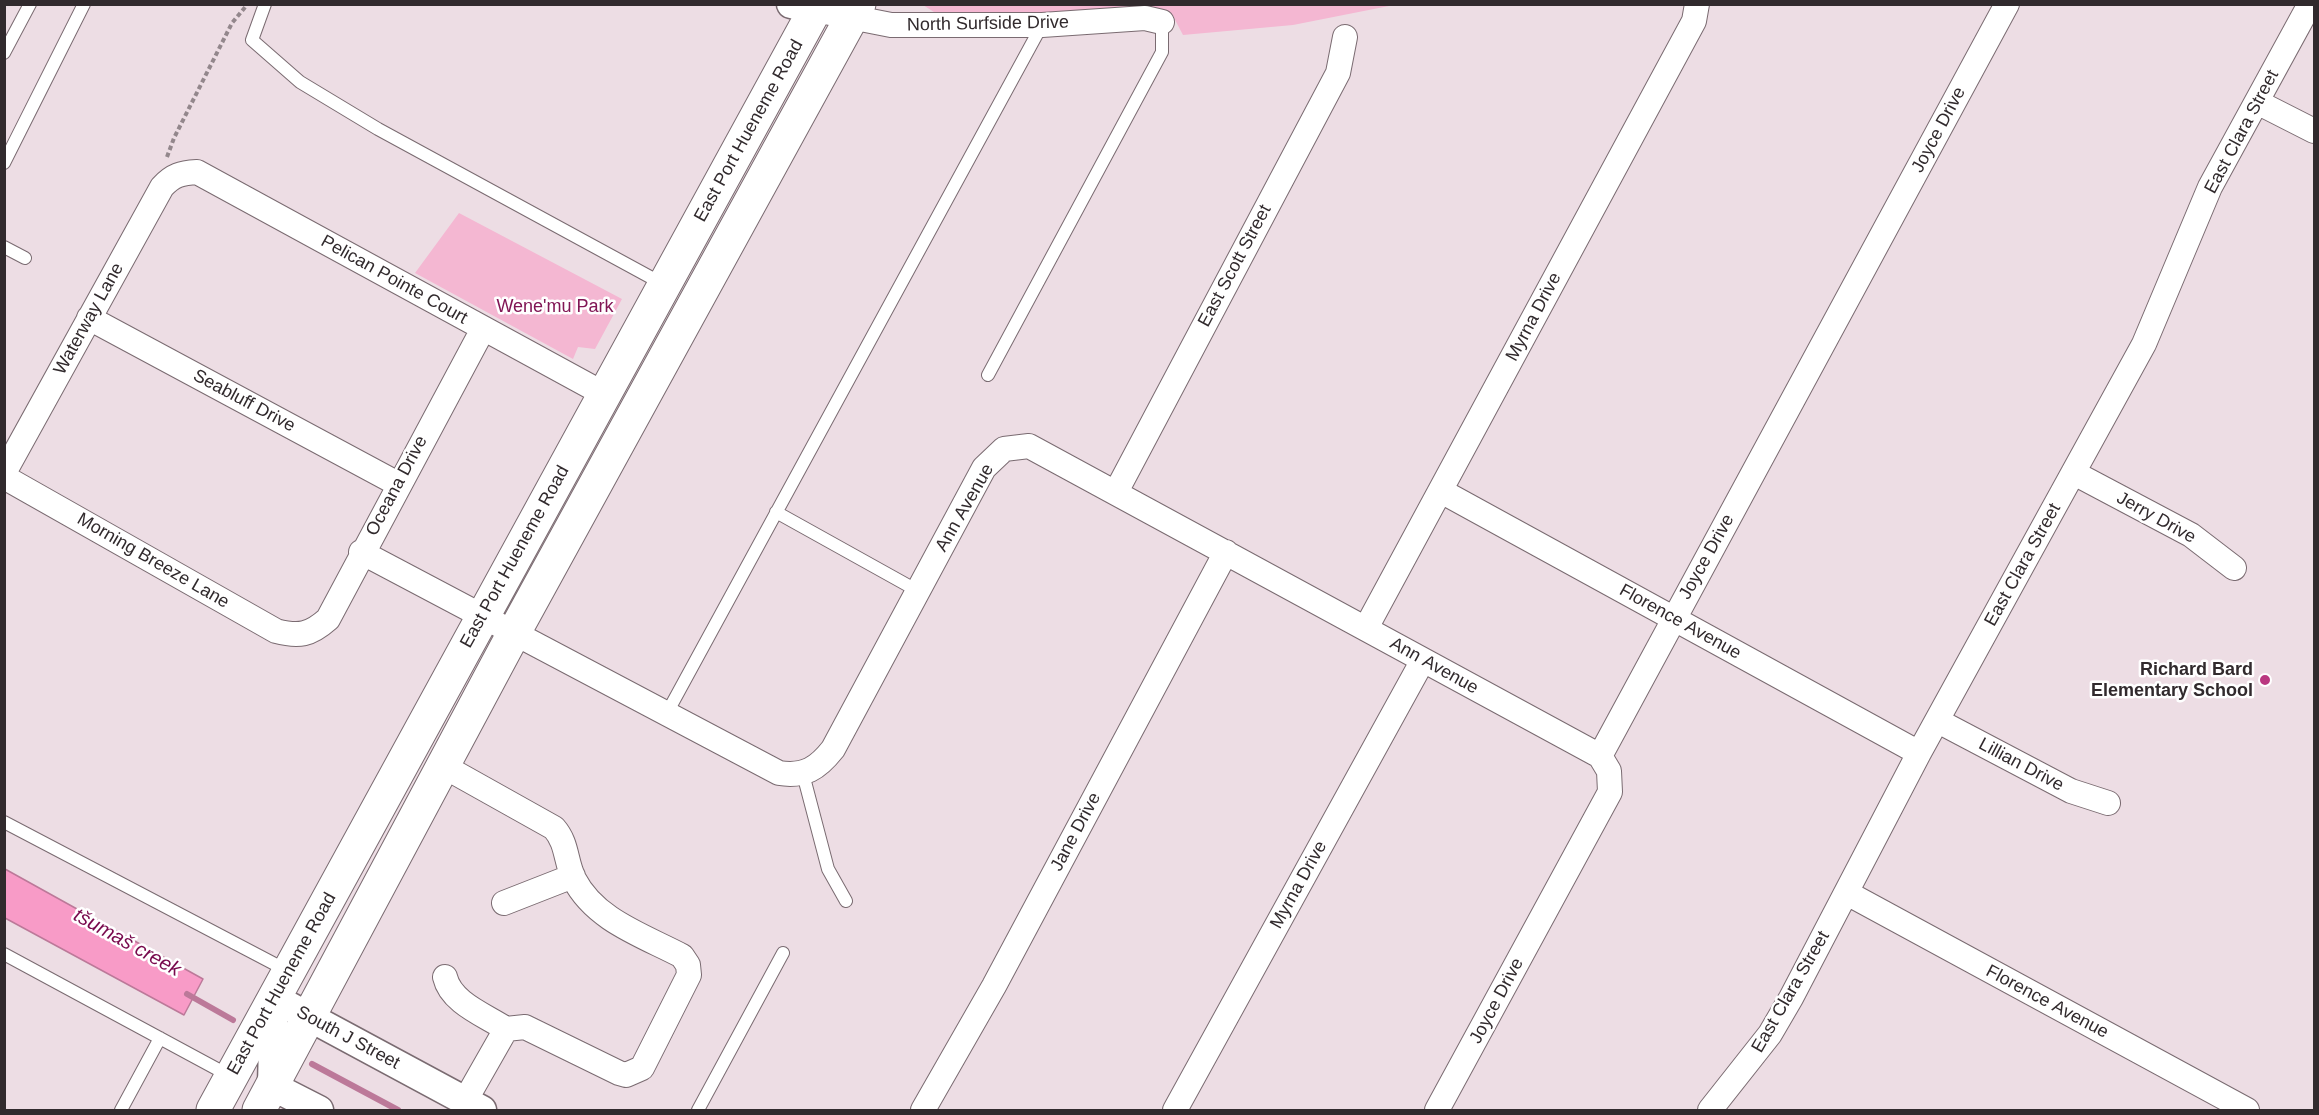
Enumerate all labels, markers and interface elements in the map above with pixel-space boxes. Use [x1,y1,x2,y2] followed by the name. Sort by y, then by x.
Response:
[907,12,1069,36] street label: North Surfside Drive
[690,36,808,226] street label: East Port Hueneme Road
[2200,66,2284,198] street label: East Clara Street
[1907,83,1971,177] street label: Joyce Drive
[1194,201,1276,331] street label: East Scott Street
[317,231,471,329] street label: Pelican Pointe Court
[49,259,129,379] street label: Waterway Lane
[1502,269,1566,365] street label: Myrna Drive
[496,296,614,318] park label: Wene'mu Park
[189,365,299,437] street label: Seabluff Drive
[362,432,432,540] street label: Oceana Drive
[931,460,999,556] street label: Ann Avenue
[456,462,574,652] street label: East Port Hueneme Road
[2113,487,2199,549] street label: Jerry Drive
[1980,500,2066,630] street label: East Clara Street
[73,509,233,613] street label: Morning Breeze Lane
[1675,511,1739,603] street label: Joyce Drive
[1615,580,1745,664] street label: Florence Avenue
[1386,633,1482,699] street label: Ann Avenue
[2091,659,2253,702] place label: Richard Bard Elementary School
[2258,673,2272,687] marker: Richard Bard Elementary School
[1975,734,2067,796] street label: Lillian Drive
[1046,789,1106,875] street label: Jane Drive
[1266,837,1332,933] street label: Myrna Drive
[223,889,341,1079] street label: East Port Hueneme Road
[69,904,185,982] water label: tšumaš creek
[1747,927,1835,1057] street label: East Clara Street
[1465,954,1529,1048] street label: Joyce Drive
[1982,961,2112,1043] street label: Florence Avenue
[293,1002,403,1074] street label: South J Street

